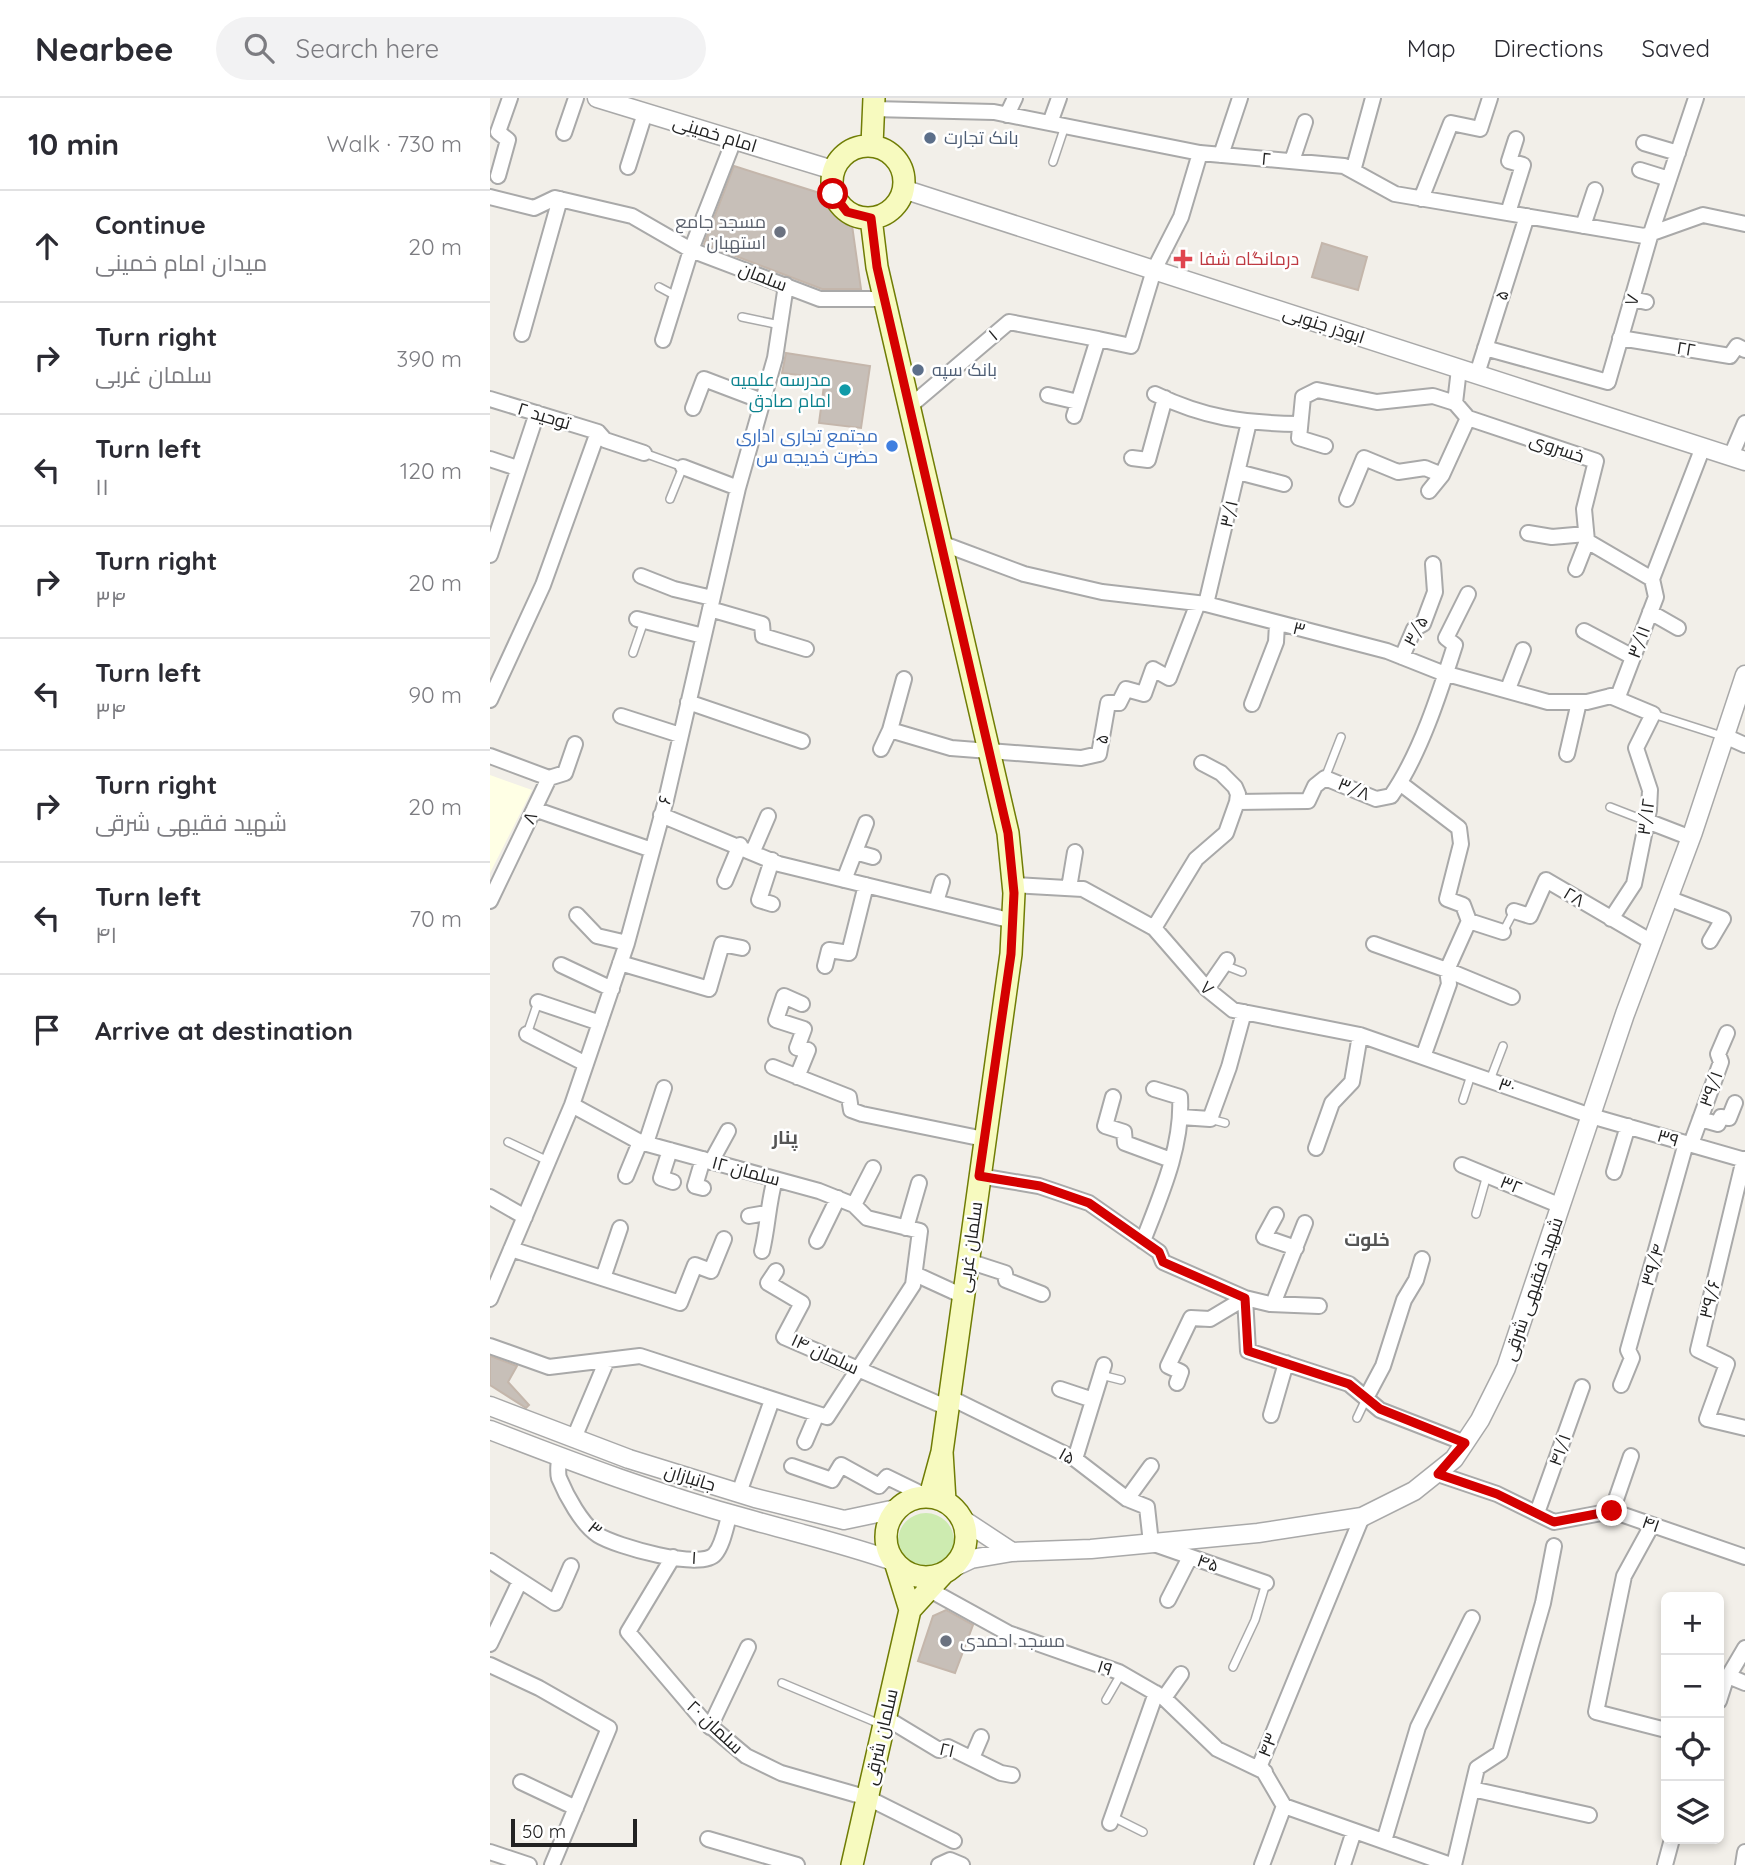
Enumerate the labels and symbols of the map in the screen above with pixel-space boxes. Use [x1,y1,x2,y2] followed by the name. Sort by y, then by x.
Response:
[670,110,760,158] street label: امام خمینی
[944,126,1018,149] place label: بانک تجارت
[922,130,938,146] marker: بانک تجارت
[1260,147,1272,170] street label: ۲
[817,178,848,209] route start
[675,210,766,254] place label: مسجد جامع استهبان
[772,224,788,240] marker: مسجد جامع استهبان
[1199,247,1299,270] place label: درمانگاه شفا
[1173,249,1193,269] marker: درمانگاه شفا
[736,257,791,296] street label: سلمان
[1489,287,1514,303] street label: ۵
[1619,291,1644,308] street label: ۷
[1280,300,1368,349] street label: ابوذر جنوبی
[983,324,1002,345] street label: ۱
[1675,336,1697,361] street label: ۲۲
[932,358,997,381] place label: بانک سپه
[910,362,926,378] marker: بانک سپه
[731,368,831,413] place label: مدرسه علمیه امام صادق
[837,382,853,398] marker: مدرسه علمیه امام صادق
[515,397,574,435] street label: توحید ۲
[736,424,878,468] place label: مجتمع تجاری اداری حضرت خدیجه س
[1527,427,1588,468] street label: خسروی
[884,438,900,454] marker: مجتمع تجاری اداری حضرت خدیجه س
[1214,498,1243,530] street label: ۳/۱
[1398,611,1433,650] street label: ۳/۵
[1290,616,1308,641] street label: ۳
[1622,622,1655,661] street label: ۳/۱۱
[1089,732,1114,746] street label: ۵
[1335,772,1374,805] street label: ۳/۸
[652,793,677,807] street label: ۶
[1632,797,1659,837] street label: ۳/۱۲
[517,808,542,828] street label: ۸
[1559,881,1589,912] street label: ۲۸
[1195,975,1219,1000] street label: ۷
[1693,1068,1728,1110] street label: ۳۹/۱
[1495,1072,1519,1099] street label: ۳۰
[1655,1123,1682,1152] street label: ۳۹
[771,1125,798,1151] district label: پنار
[709,1150,783,1191] street label: سلمان ۱۲
[1497,1170,1526,1199] street label: ۳۲
[952,1200,987,1294] street label: سلمان غربی
[1497,1214,1568,1364] street label: شهید فقیهی شرقی
[1344,1227,1390,1251] district label: خلوت
[1635,1241,1670,1289] street label: ۳۹/۴
[1694,1277,1725,1321] street label: ۳۹/۶
[788,1328,863,1379] street label: سلمان ۱۴
[1543,1431,1576,1469] street label: ۴۱/۱
[1055,1442,1080,1469] street label: ۱۵
[662,1459,719,1496] street label: جانبازان
[1596,1495,1627,1526] route end
[1639,1510,1663,1537] street label: ۴۱
[583,1516,607,1541] street label: ۳
[691,1546,697,1569] street label: ۱
[1194,1548,1222,1577] street label: ۴۵
[960,1629,1065,1652] place label: مسجد احمدی
[938,1633,954,1649] marker: مسجد احمدی
[1095,1654,1116,1681] street label: ۱۹
[858,1687,903,1787] street label: سلمان شرقی
[682,1695,748,1758] street label: سلمان ۲۰
[1252,1729,1283,1760] street label: ۴۳
[937,1737,957,1762] street label: ۲۱
[511,1816,637,1848] scale bar

